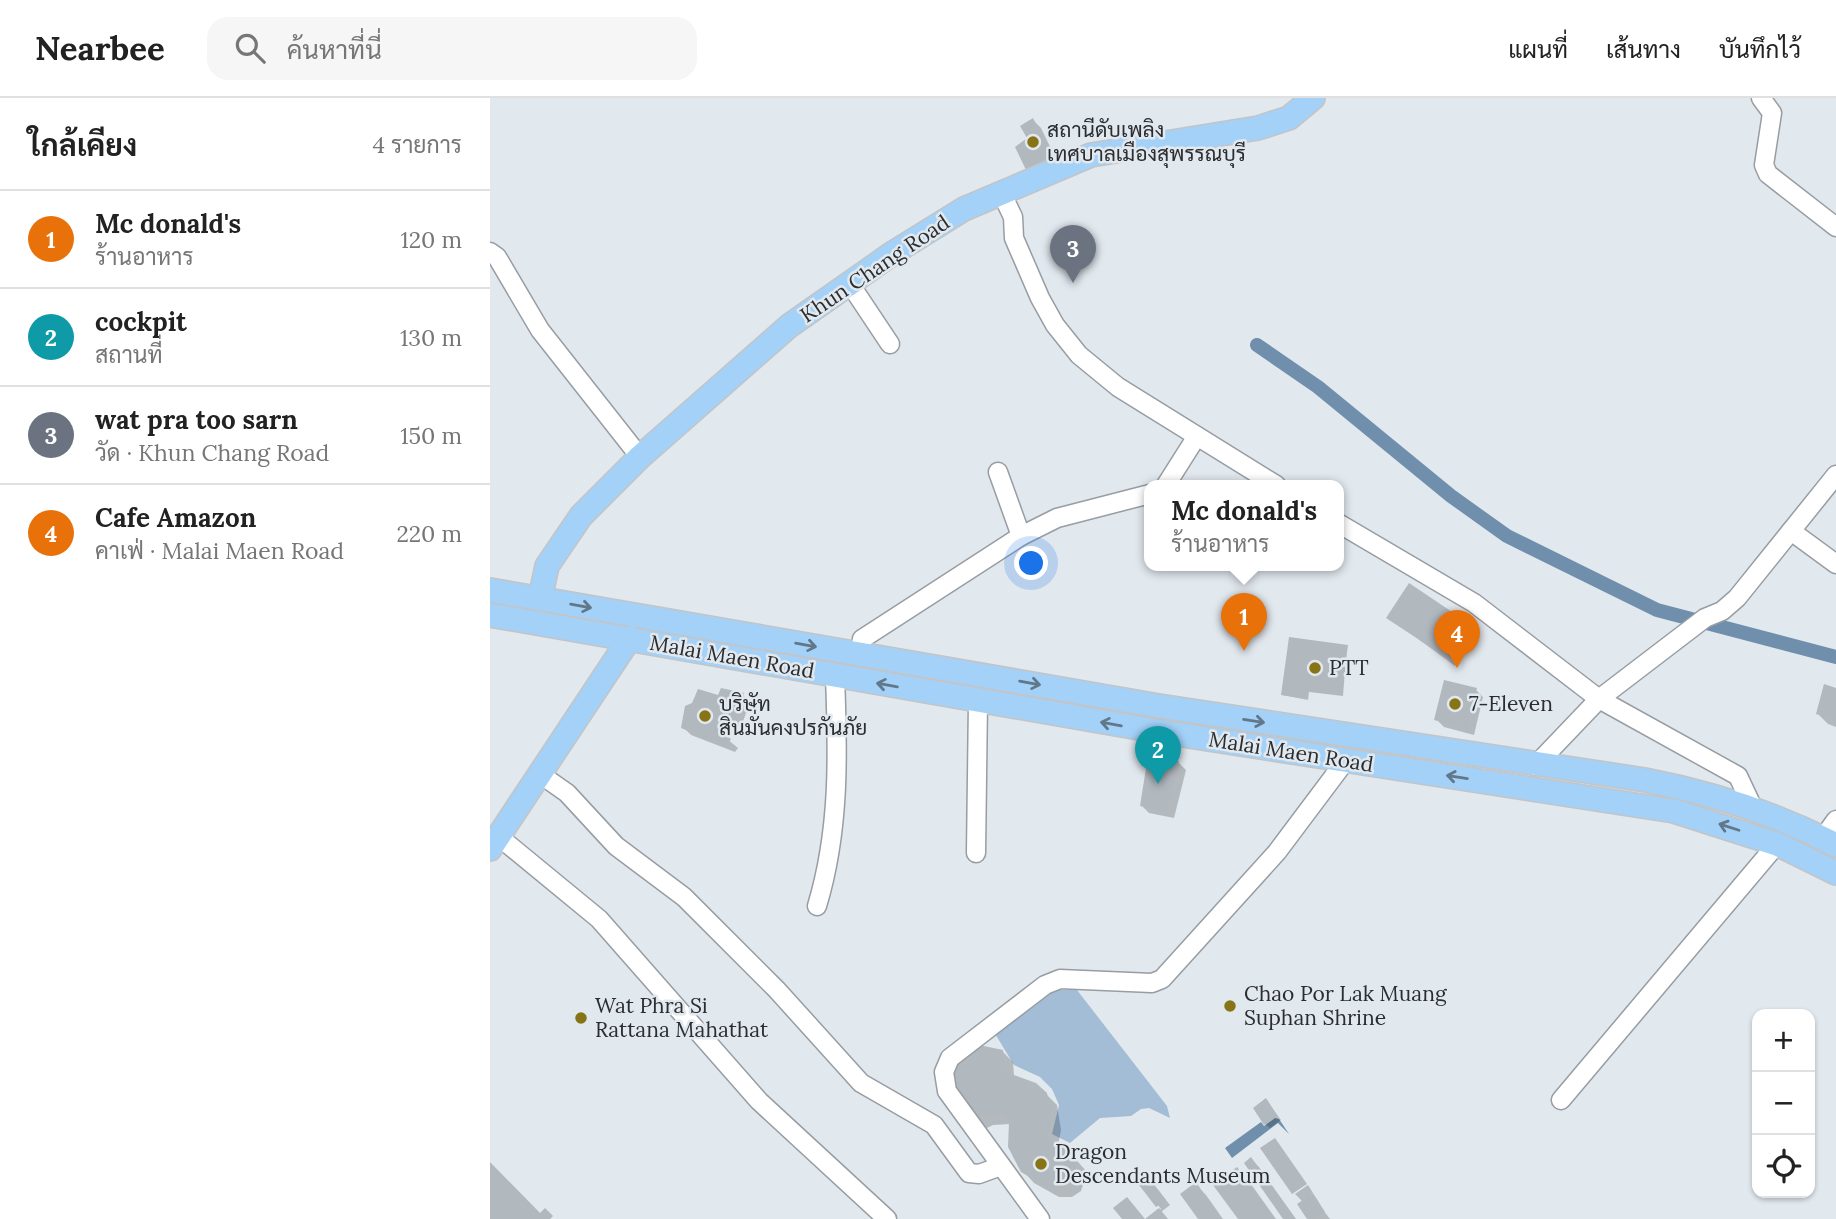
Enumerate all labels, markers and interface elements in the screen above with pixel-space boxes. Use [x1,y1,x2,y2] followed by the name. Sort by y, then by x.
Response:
[207,17,697,80] search box
[35,27,165,69] text: Nearbee
[231,29,269,67] icon: search
[287,33,382,66] text: ค้นหาที่นี่
[1508,34,1568,65] text: แผนที่
[1606,34,1681,65] text: เส้นทาง
[1719,34,1801,65] text: บันทึกไว้
[1047,116,1246,168] place label: สถานีดับเพลิง เทศบาลเมืองสุพรรณบุรี
[28,126,137,164] text: ใกล้เคียง
[373,130,462,159] text: 4 รายการ
[1025,134,1041,150] marker: สถานีดับเพลิง เทศบาลเมืองสุพรรณบุรี
[95,207,241,240] text: Mc donald's
[795,209,955,329] street label: Khun Chang Road
[46,225,56,254] text: 1
[400,225,462,254] text: 120 m
[1050,225,1096,283] pin: 3
[95,242,194,271] text: ร้านอาหาร
[95,305,187,338] text: cockpit
[45,323,57,352] text: 2
[400,323,462,352] text: 130 m
[95,340,163,369] text: สถานที่
[95,403,298,436] text: wat pra too sarn
[45,421,57,450] text: 3
[400,421,462,450] text: 150 m
[95,438,329,467] text: วัด · Khun Chang Road
[1144,480,1344,571] popup
[1171,494,1317,527] text: Mc donald's
[95,501,256,534] text: Cafe Amazon
[45,519,57,548] text: 4
[396,519,462,548] text: 220 m
[1171,529,1269,558] text: ร้านอาหาร
[95,536,344,565] text: คาเฟ่ · Malai Maen Road
[1014,546,1048,580] your location
[1221,593,1267,651] pin: 1
[569,600,592,613] one-way arrow
[1434,610,1480,668] pin: 4
[648,629,816,684] street label: Malai Maen Road
[794,639,816,652] one-way arrow
[1329,654,1369,681] place label: PTT
[1307,660,1323,676] marker: PTT
[1018,677,1041,690] one-way arrow
[876,678,899,691] one-way arrow
[719,690,867,741] place label: บริษัท สินมั่นคงปรกันภัย
[1469,690,1553,717] place label: 7-Eleven
[1447,696,1463,712] marker: 7-Eleven
[697,708,713,724] marker: บริษัท สินมั่นคงปรกันภัย
[1242,715,1265,728] one-way arrow
[1100,717,1123,730] one-way arrow
[1207,725,1375,778] street label: Malai Maen Road
[1135,726,1181,784] pin: 2
[1446,770,1469,783] one-way arrow
[1718,819,1740,832] one-way arrow
[1244,980,1447,1031] place label: Chao Por Lak Muang Suphan Shrine
[595,992,769,1043] place label: Wat Phra Si Rattana Mahathat
[1222,998,1238,1014] marker: Chao Por Lak Muang Suphan Shrine
[1752,1009,1815,1198] map controls
[1752,1009,1815,1072] button: +
[573,1010,589,1026] marker: Wat Phra Si Rattana Mahathat
[1752,1072,1815,1135] button: −
[1752,1135,1815,1198] button: locate
[1055,1138,1271,1189] place label: Dragon Descendants Museum
[1033,1156,1049,1172] marker: Dragon Descendants Museum

